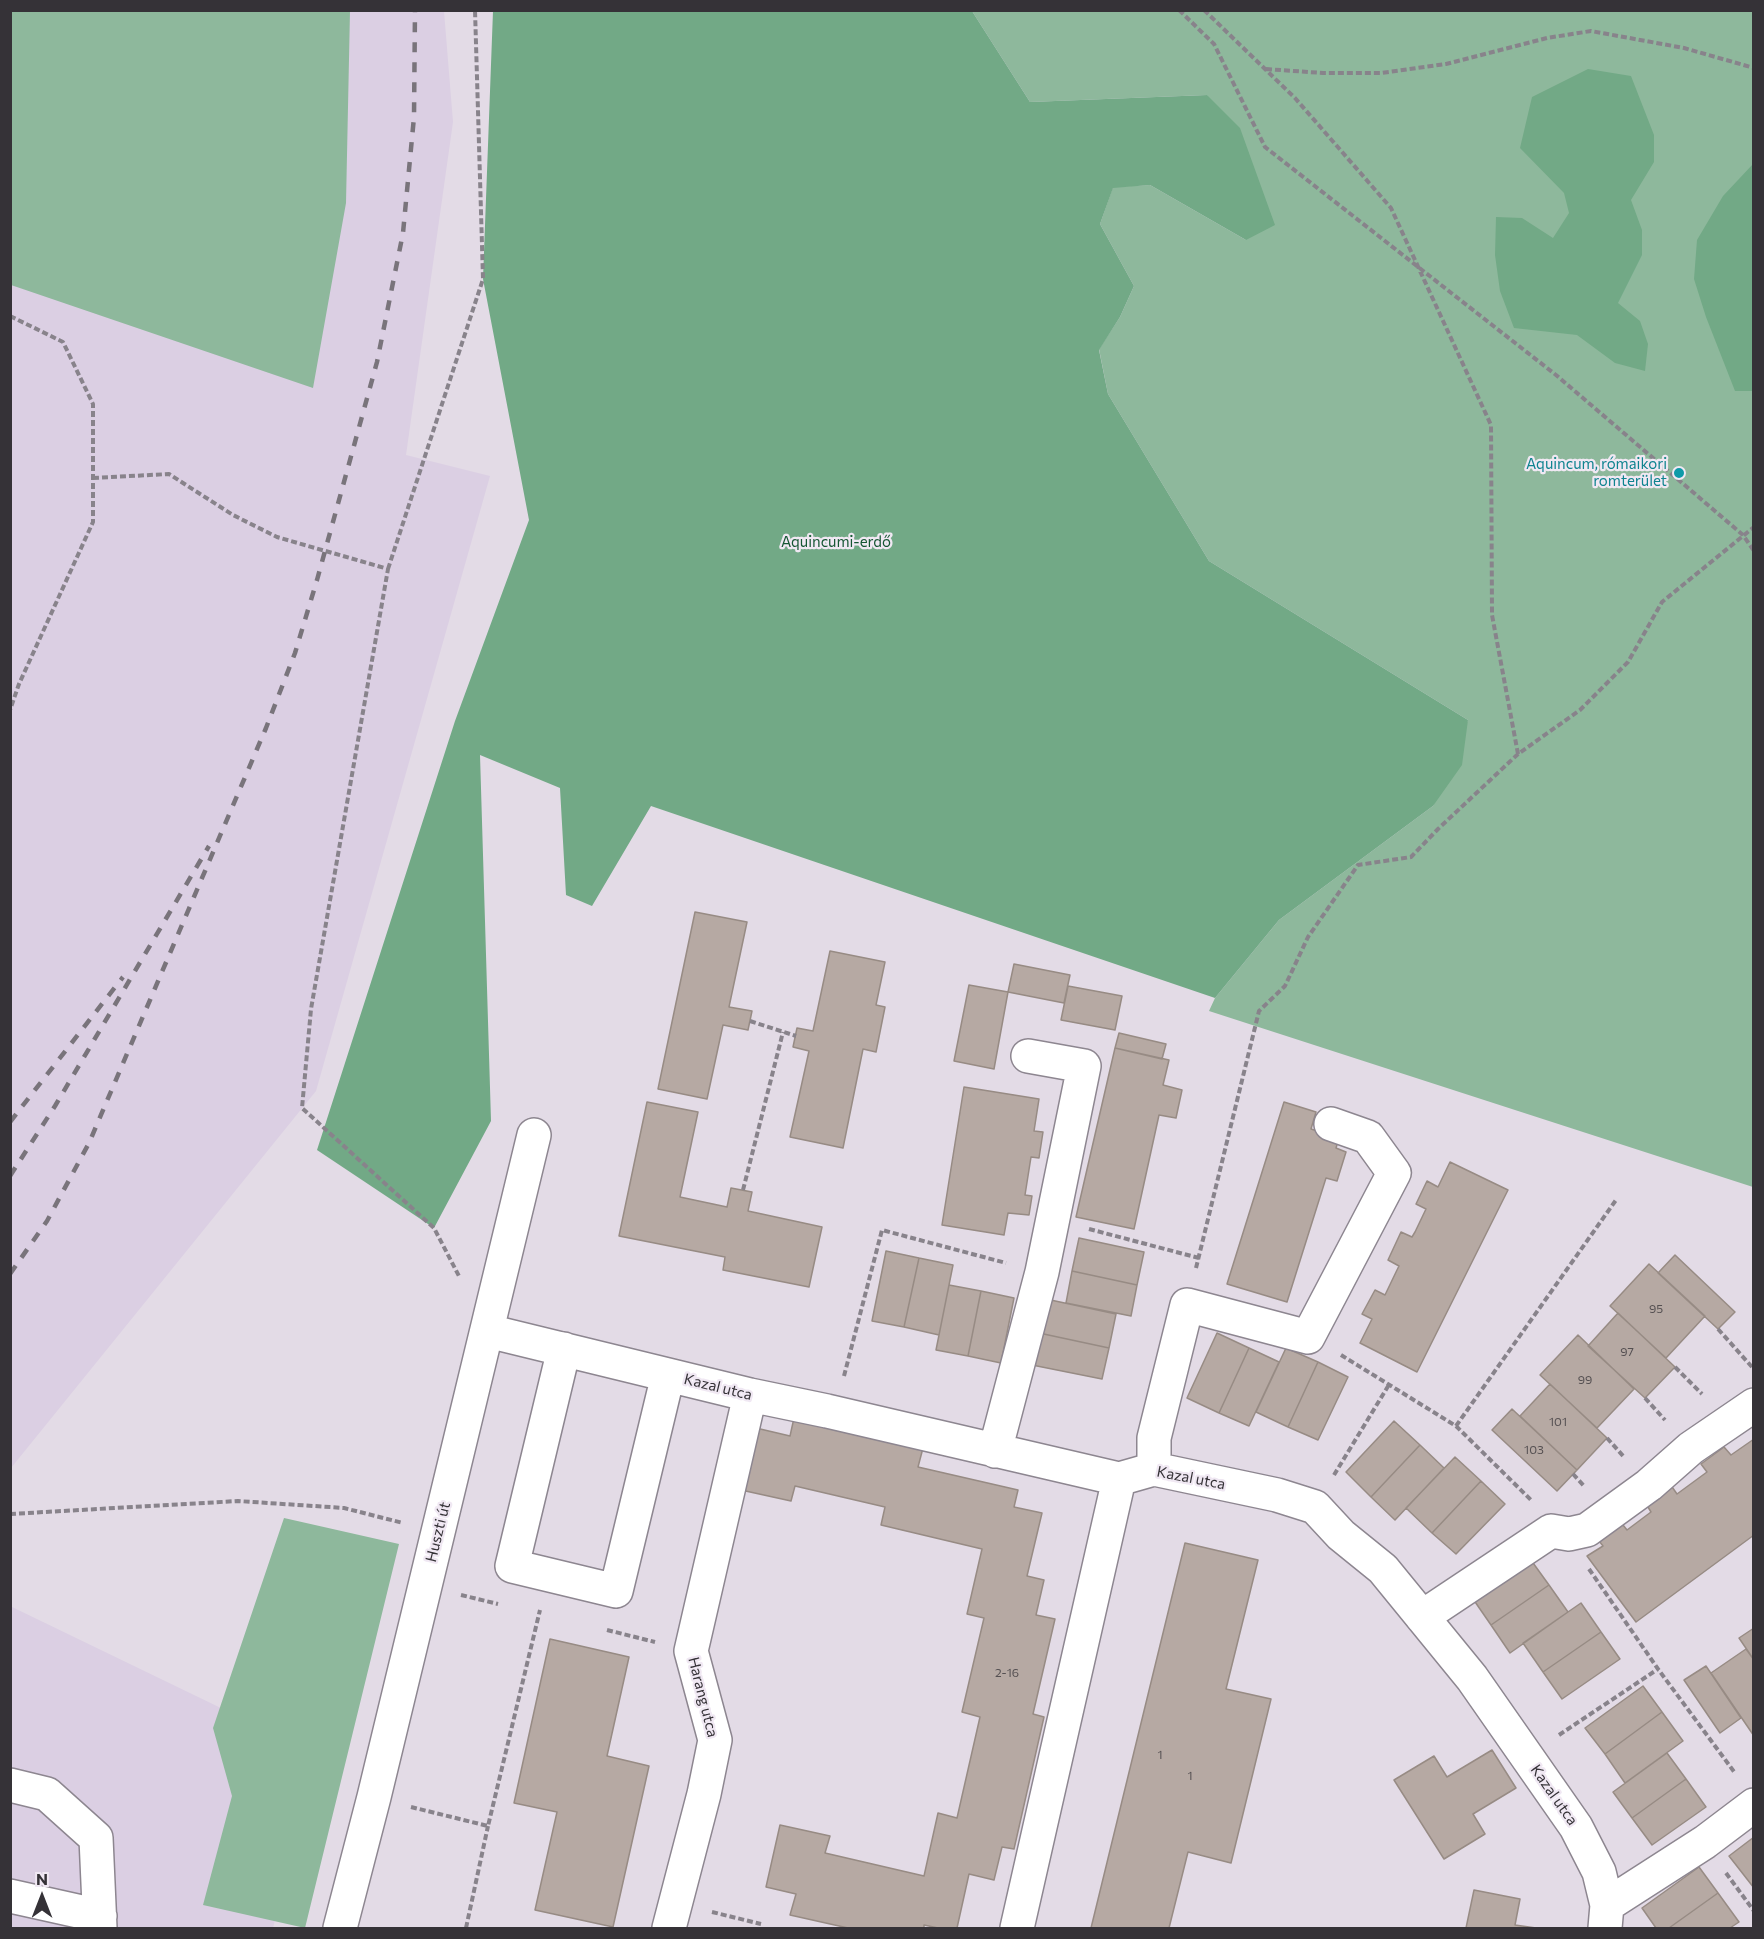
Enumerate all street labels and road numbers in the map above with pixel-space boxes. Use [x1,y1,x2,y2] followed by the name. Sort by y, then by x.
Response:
[682,1370,754,1404] street label: Kazal utca
[1155,1463,1227,1493] street label: Kazal utca
[422,1500,454,1564] street label: Huszti út
[684,1655,722,1739] street label: Harang utca
[1527,1761,1581,1829] street label: Kazal utca

